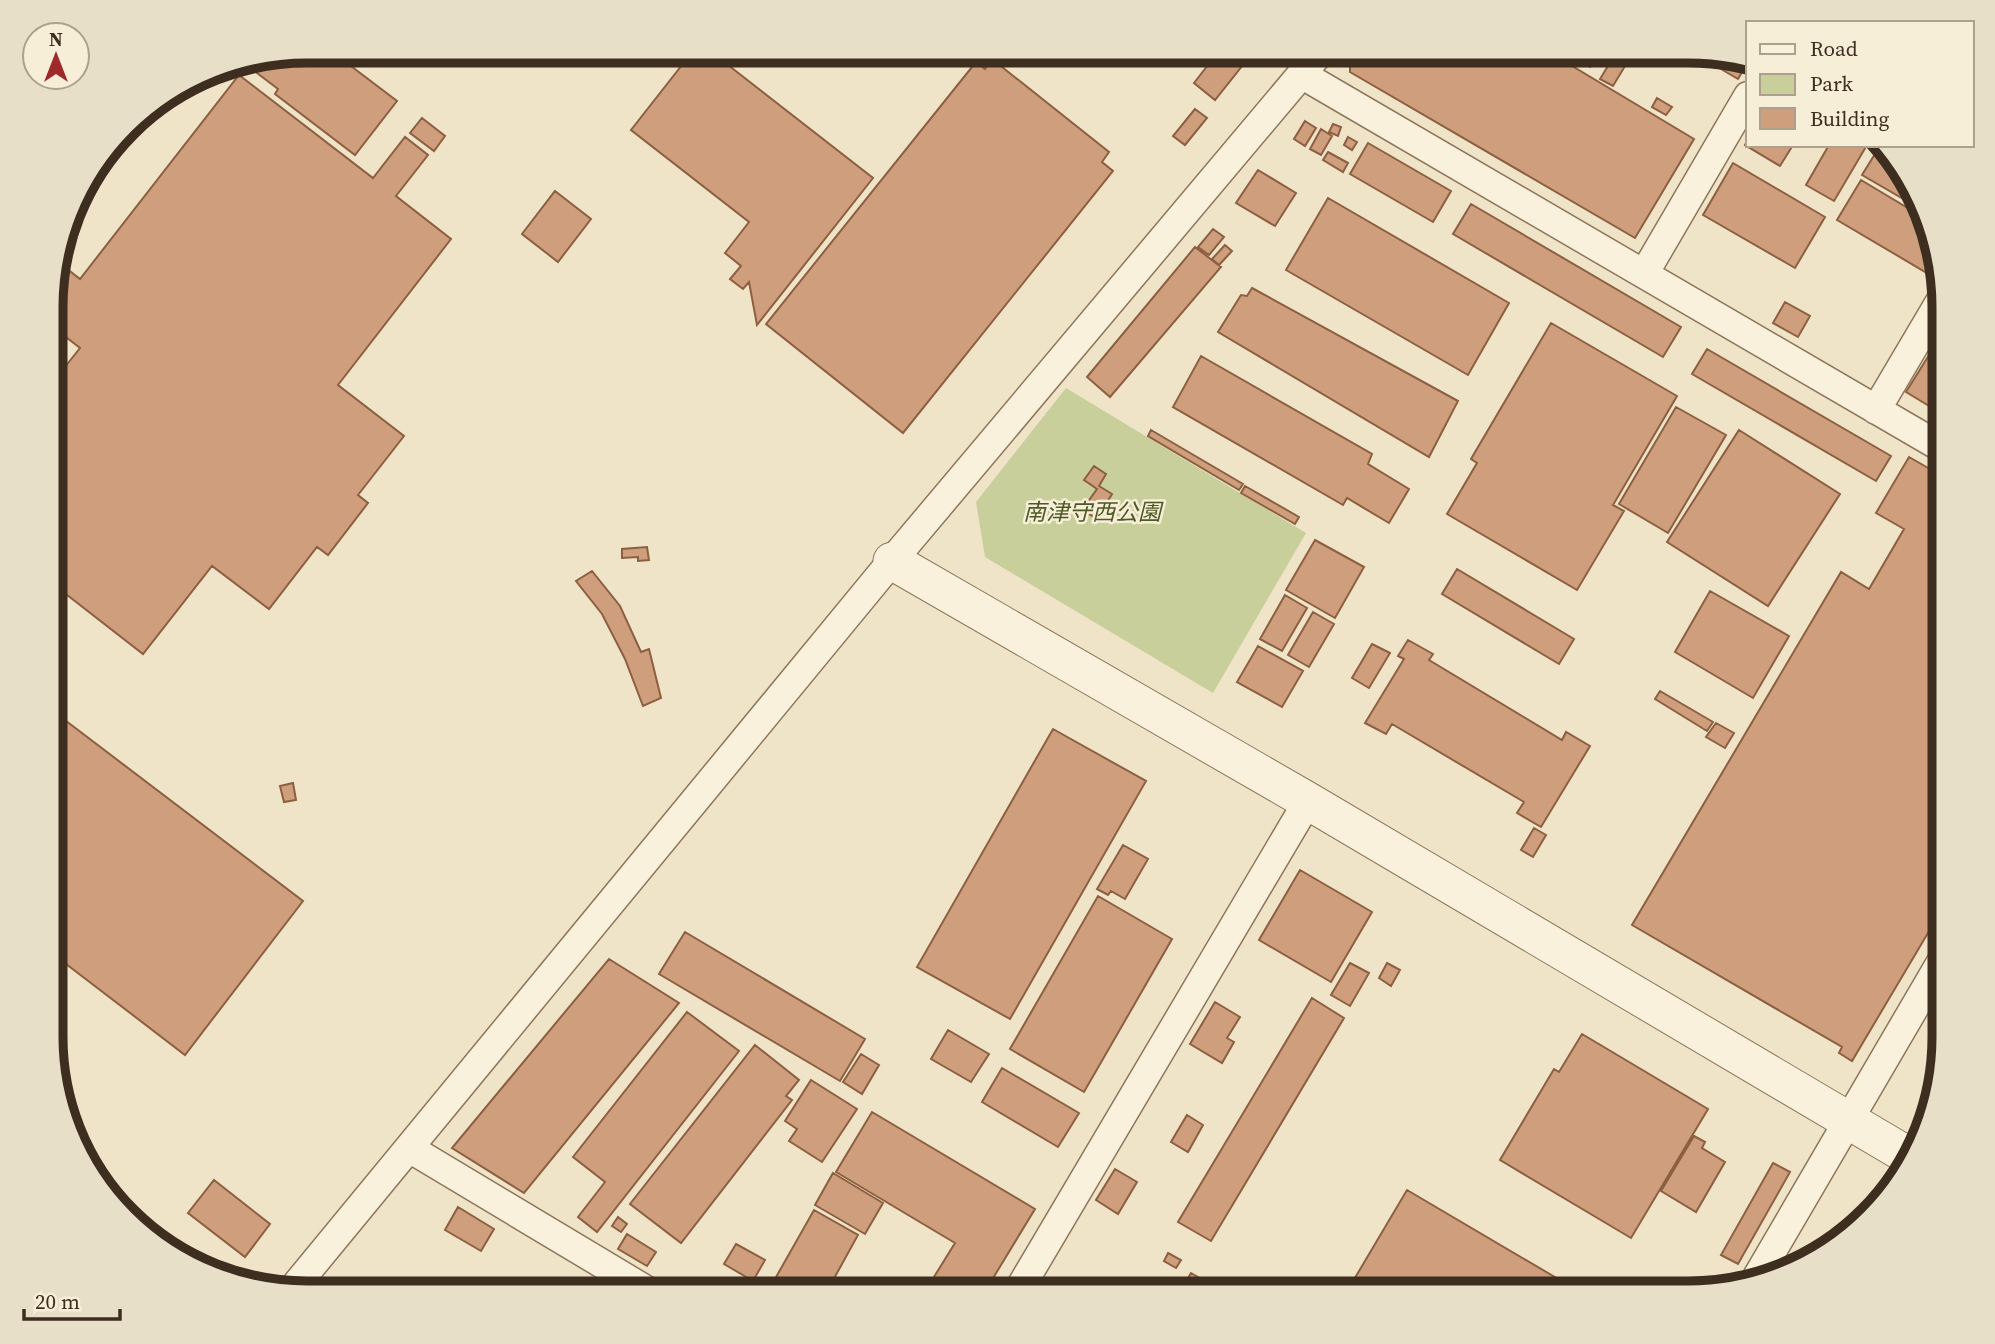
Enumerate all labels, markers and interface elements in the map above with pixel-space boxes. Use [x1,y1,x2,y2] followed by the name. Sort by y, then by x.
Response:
[21,21,91,91] north arrow
[1746,21,1974,147] legend
[49,26,63,52] text: N
[1810,34,1858,63] text: Road
[1810,69,1854,98] text: Park
[1810,104,1889,133] text: Building
[1023,496,1164,528] park label: 南津守西公園
[24,1278,121,1322] scale bar
[35,1287,80,1316] text: 20 m

